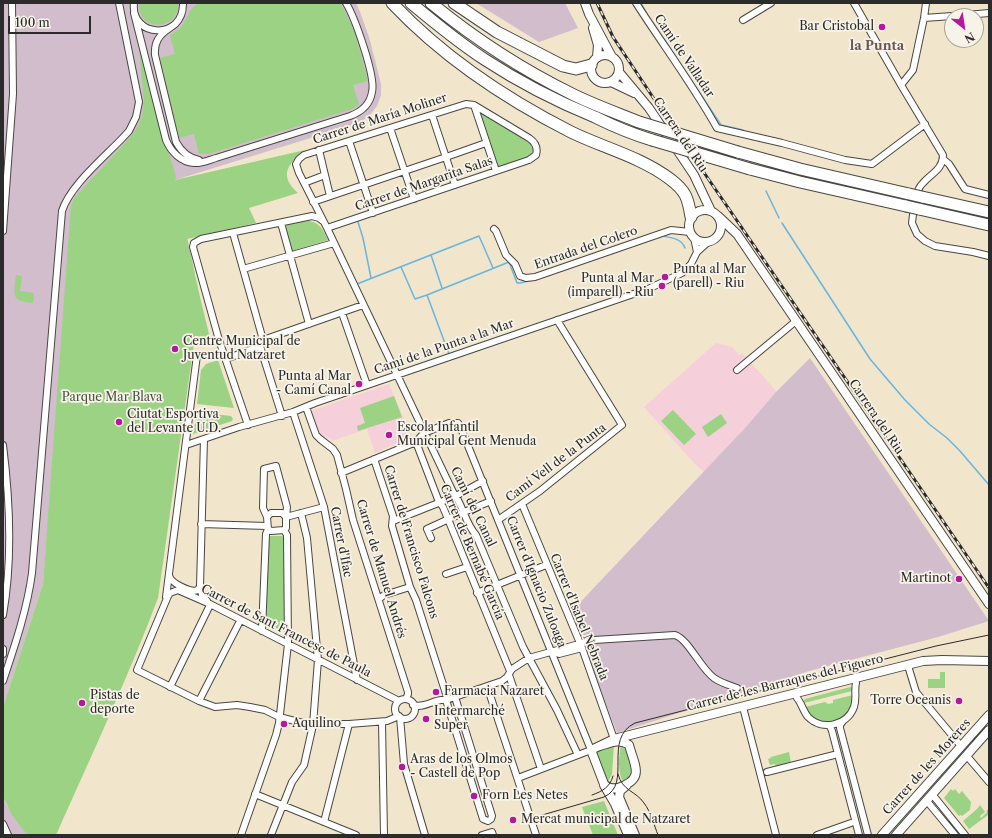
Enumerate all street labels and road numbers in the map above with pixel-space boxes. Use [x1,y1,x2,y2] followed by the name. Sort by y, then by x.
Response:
[651,12,717,100] street label: Camí de Valladar
[311,91,449,147] street label: Carrer de María Moliner
[650,95,710,175] street label: Carrera del Riu
[353,154,495,214] street label: Carrer de Margarita Salas
[533,224,639,272] street label: Entrada del Colero
[372,316,516,378] street label: Camí de la Punta a la Mar
[846,377,906,457] street label: Carrera del Riu
[503,421,609,505] street label: Camí Vell de la Punta
[381,463,441,621] street label: Carrer de Francisco Falcons
[447,465,499,549] street label: Camí del Canal
[437,482,507,622] street label: Carrer de Bernabé García
[353,498,409,640] street label: Carrer de Manuel Andrés
[327,505,355,579] street label: Carrer d'Ifac
[503,514,569,650] street label: Carrer d'Ignacio Zuloaga
[547,551,611,683] street label: Carrer d'Isabel Nebrada
[198,582,374,680] street label: Carrer de Sant Francesc de Paula
[685,652,885,714] street label: Carrer de les Barraques del Figuero
[880,716,974,818] street label: Carrer de les Moreres

